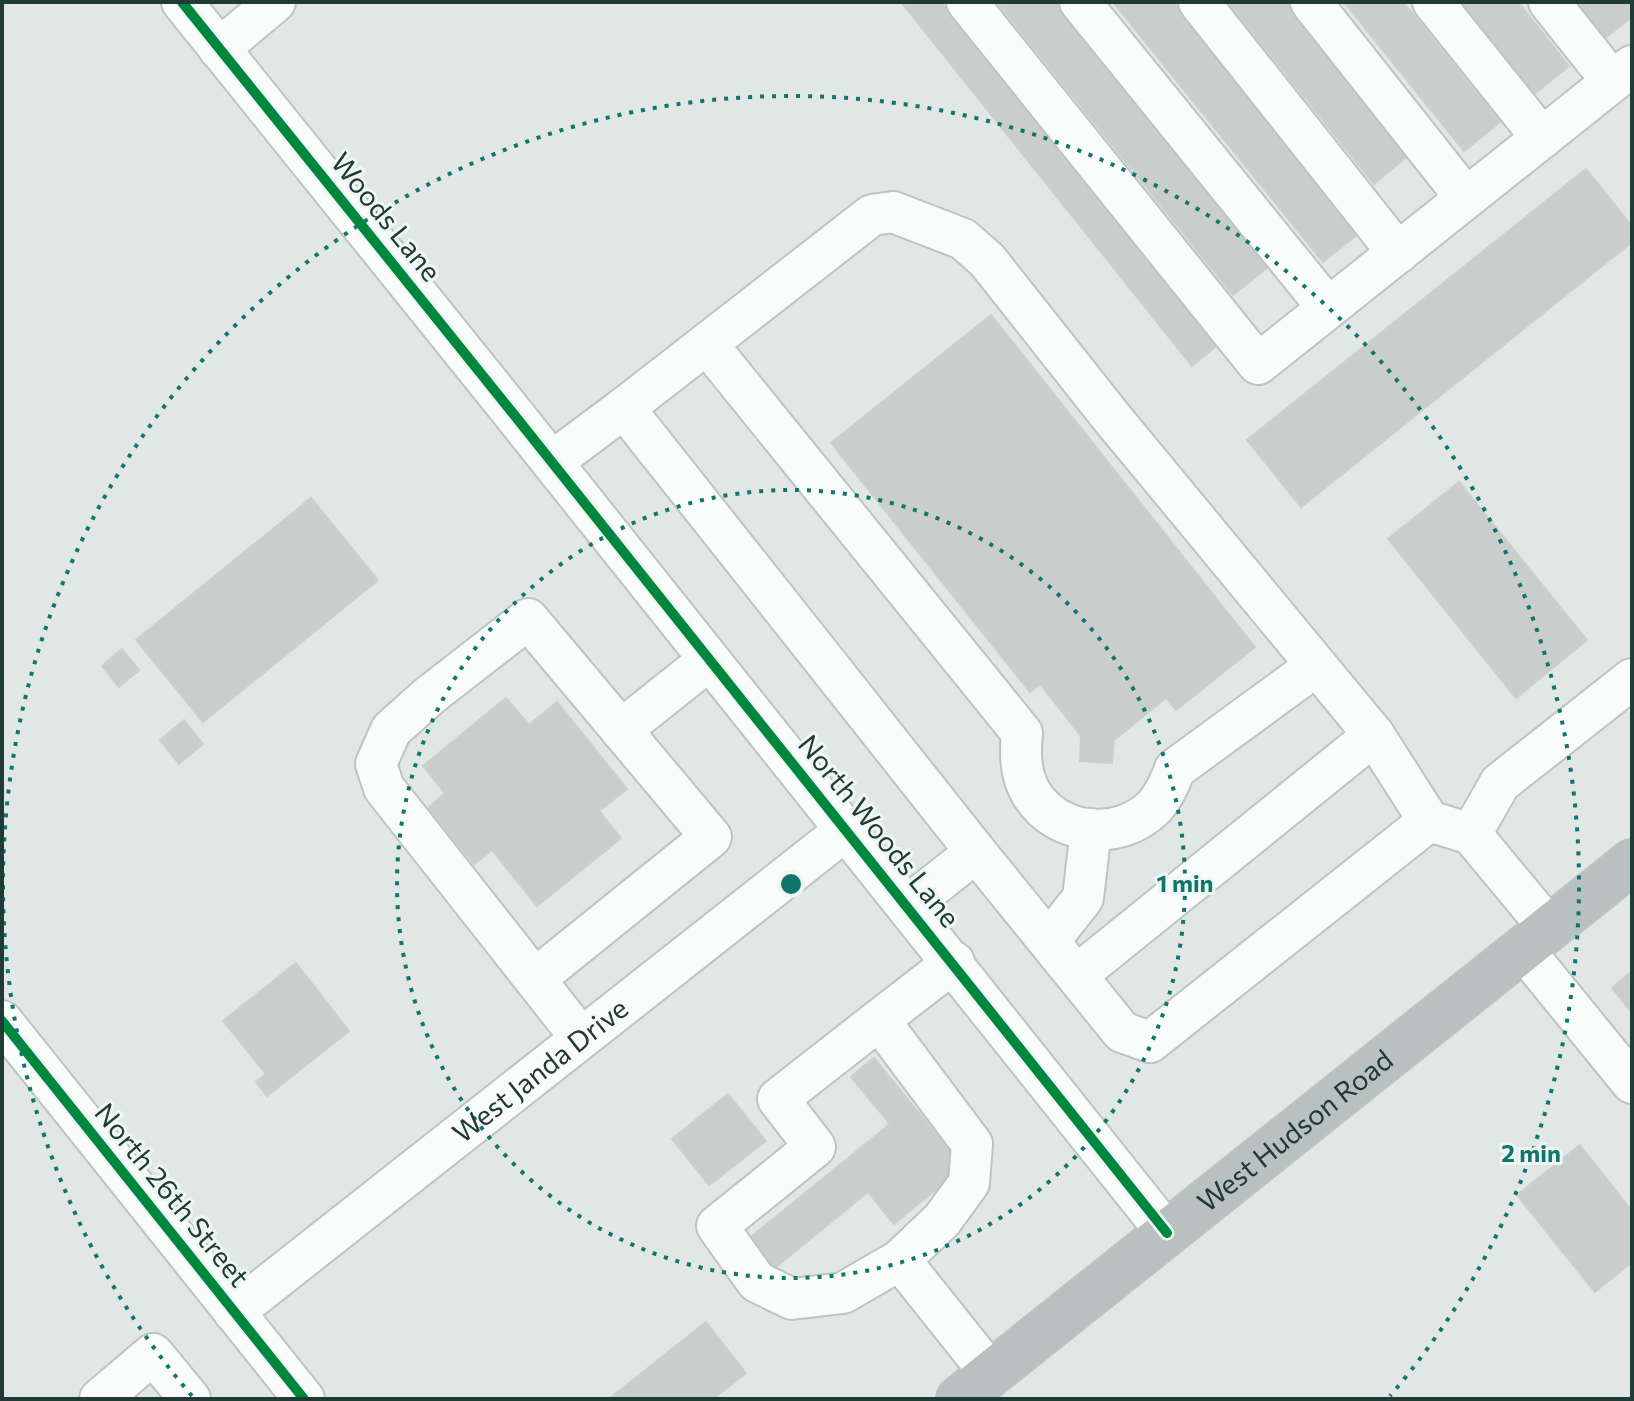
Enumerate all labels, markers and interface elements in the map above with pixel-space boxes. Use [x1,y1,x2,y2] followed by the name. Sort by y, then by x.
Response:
[325,145,449,288] street label: Woods Lane
[792,727,968,933] street label: North Woods Lane
[1157,868,1213,897] text: 1 min
[777,870,805,898] centre of rings
[445,990,634,1149] street label: West Janda Drive
[1190,1042,1399,1218] street label: West Hudson Road
[88,1096,257,1293] street label: North 26th Street
[1501,1138,1561,1167] text: 2 min

